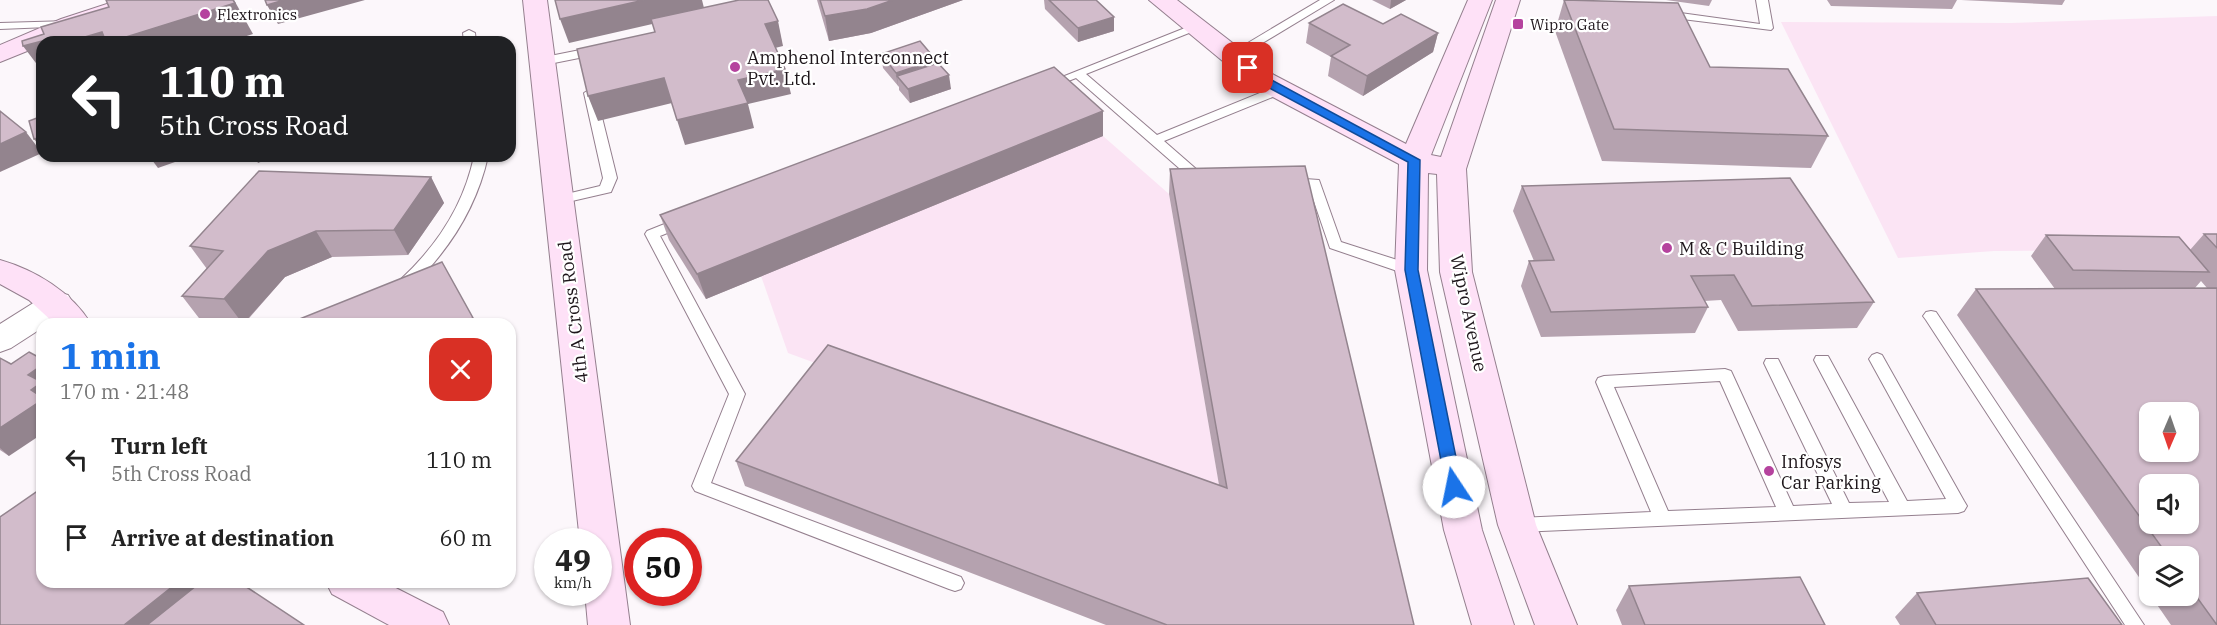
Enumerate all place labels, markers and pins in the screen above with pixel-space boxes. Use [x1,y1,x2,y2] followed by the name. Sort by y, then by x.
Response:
[217,5,297,24] place label: Flextronics
[198,7,212,21] marker: Flextronics
[1530,15,1609,34] place label: Wipro Gate
[1511,17,1525,31] marker: Wipro Gate
[1222,42,1273,93] pin
[747,46,949,90] place label: Amphenol Interconnect Pvt. Ltd.
[728,60,742,74] marker: Amphenol Interconnect Pvt. Ltd.
[1679,237,1804,260] place label: M & C Building
[1660,241,1674,255] marker: M & C Building
[1781,450,1881,494] place label: Infosys Car Parking
[1762,464,1776,478] marker: Infosys Car Parking

